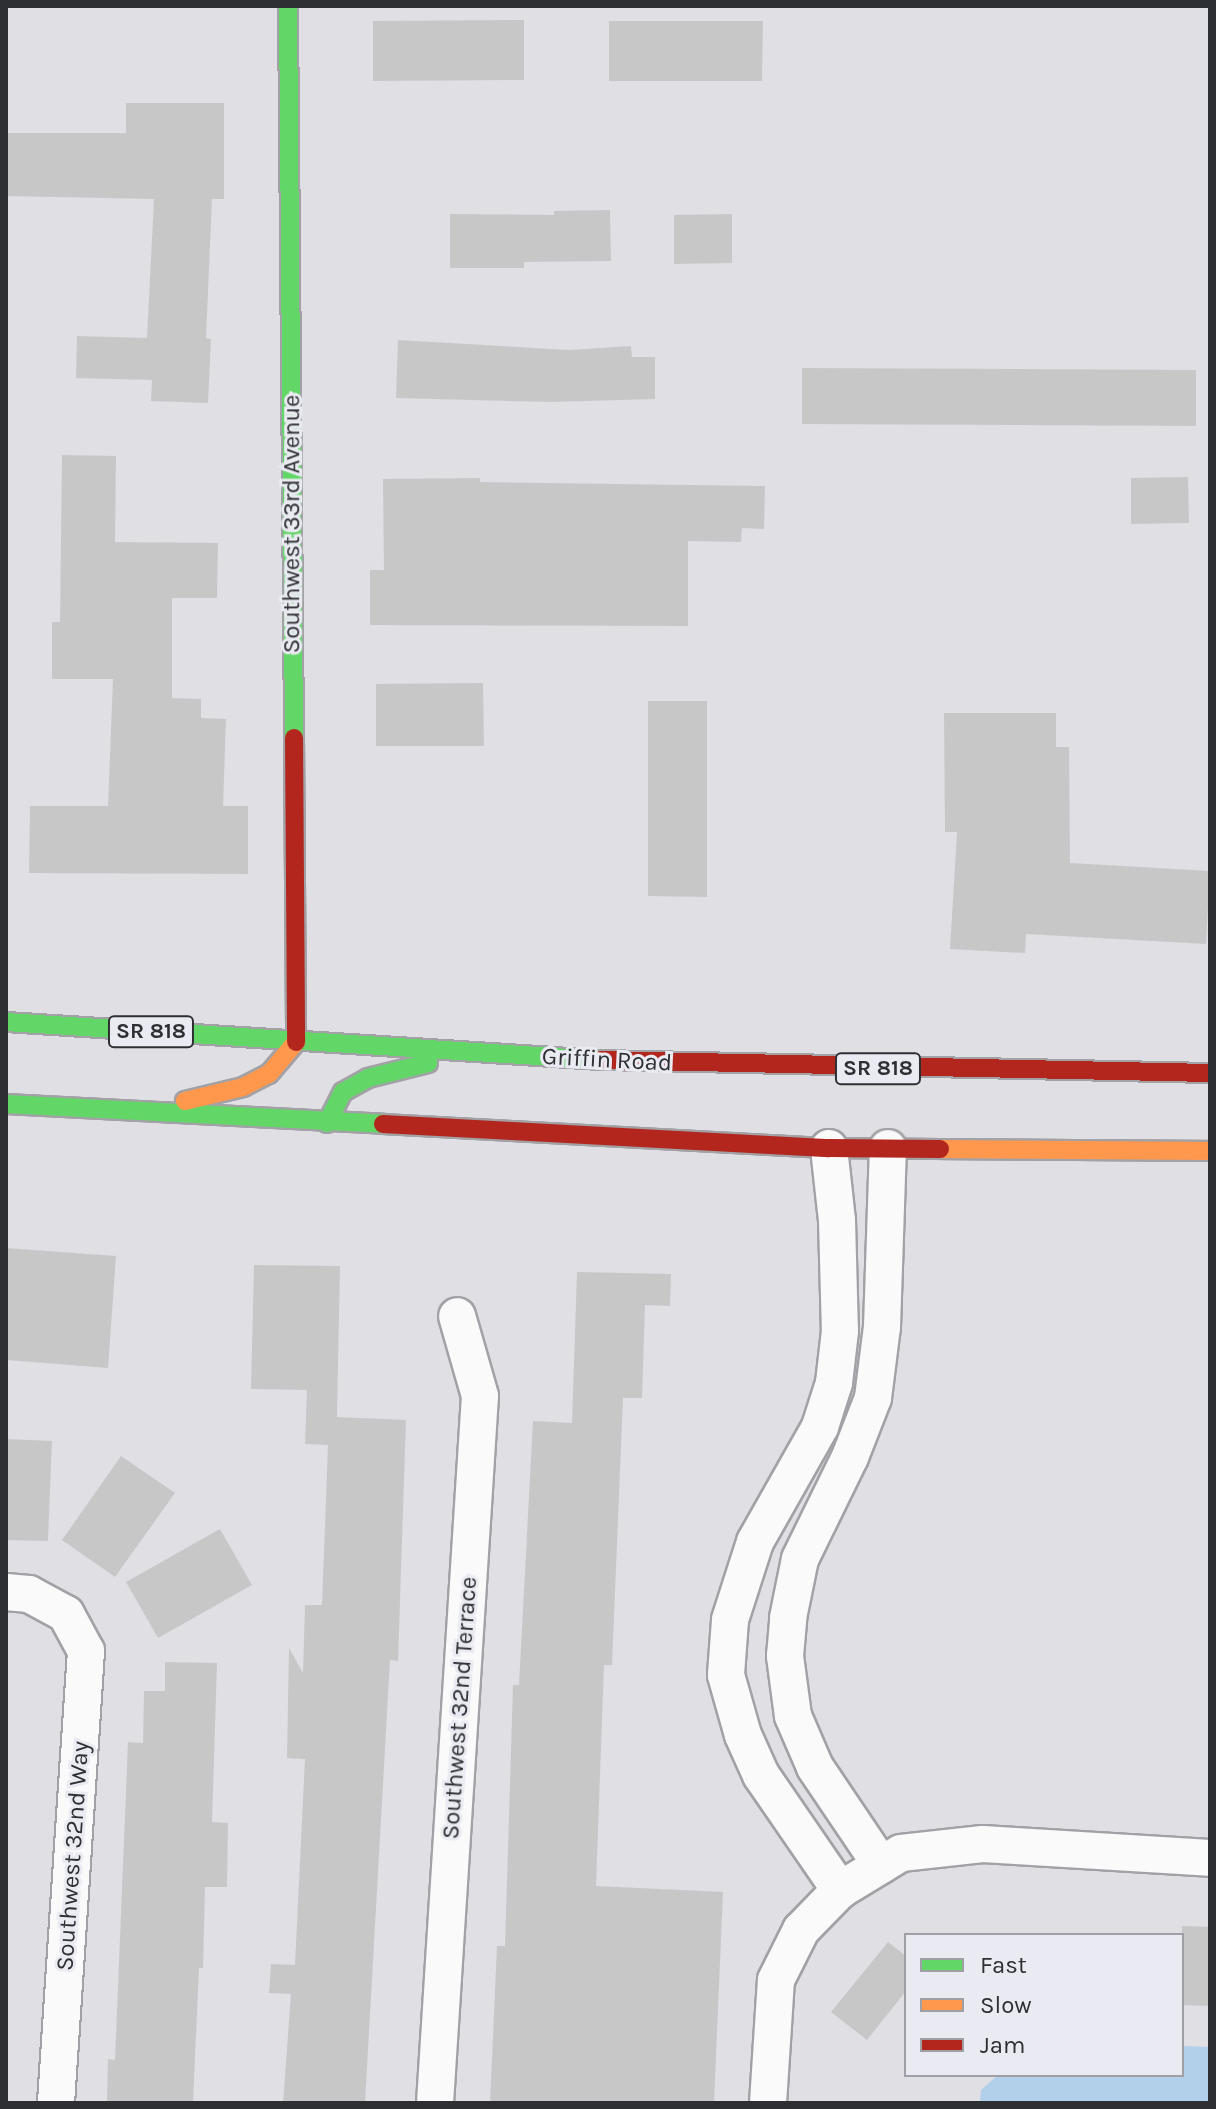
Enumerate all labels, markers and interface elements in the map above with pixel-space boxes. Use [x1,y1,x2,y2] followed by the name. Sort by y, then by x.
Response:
[278,395,306,653] street label: Southwest 33rd Avenue
[107,1014,195,1050] road number: SR 818
[541,1042,673,1078] street label: Griffin Road
[834,1051,922,1087] road number: SR 818
[436,1576,484,1840] street label: Southwest 32nd Terrace
[51,1740,95,1972] street label: Southwest 32nd Way
[904,1933,1184,2077] legend
[980,1951,1027,1979] text: Fast
[980,1991,1032,2019] text: Slow
[980,2031,1025,2059] text: Jam

